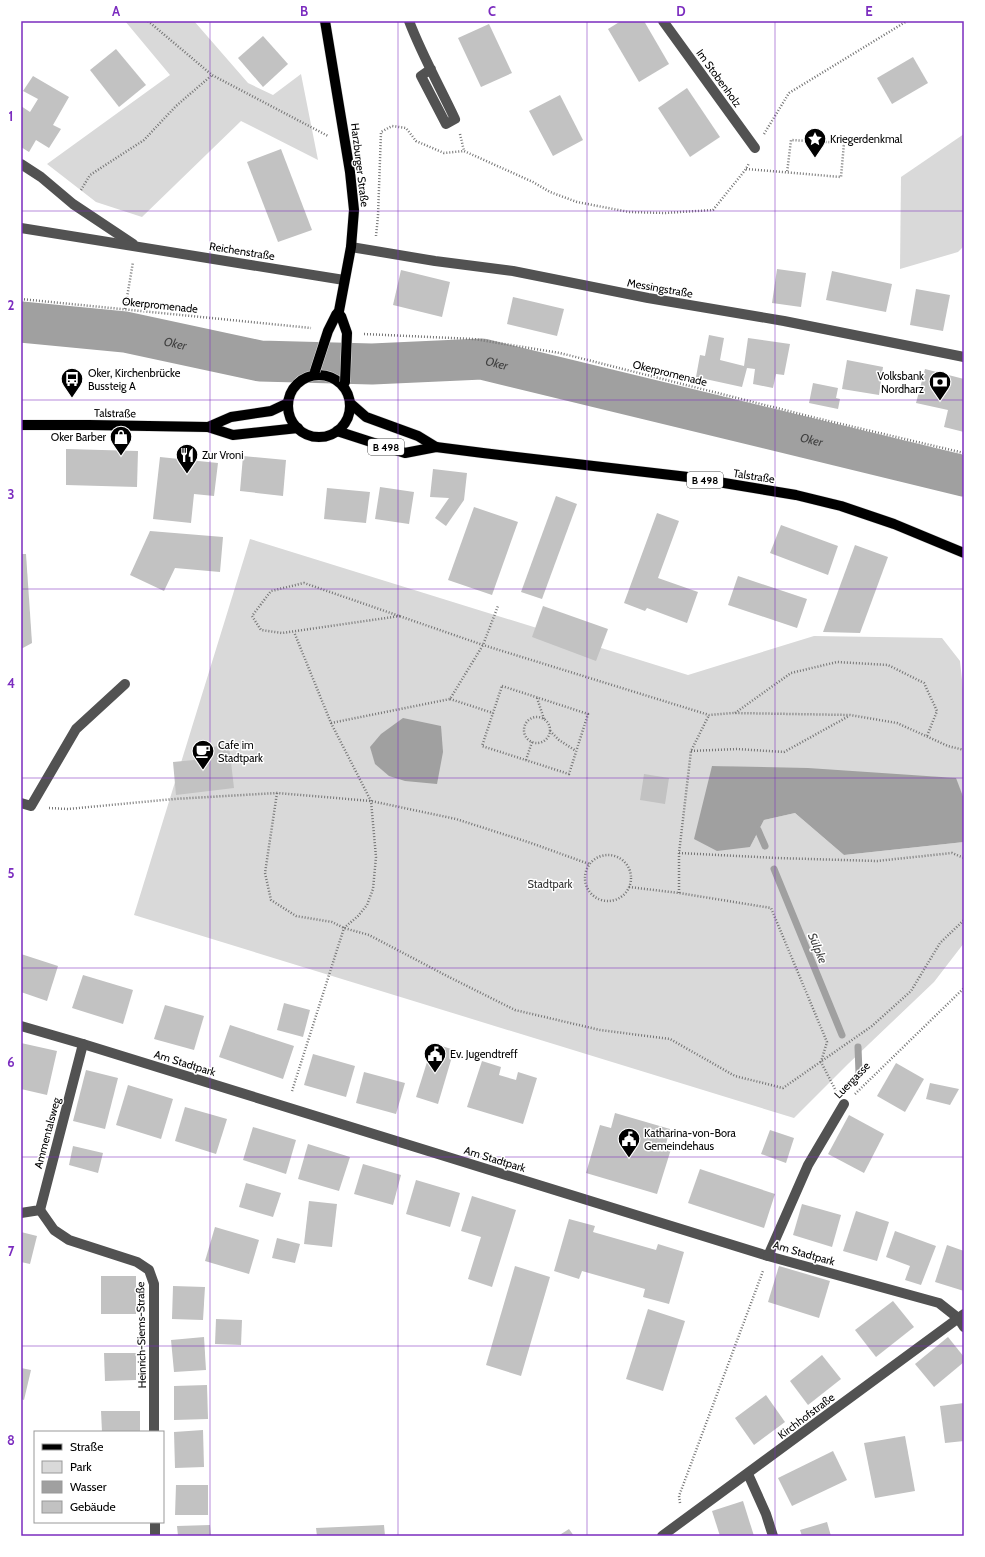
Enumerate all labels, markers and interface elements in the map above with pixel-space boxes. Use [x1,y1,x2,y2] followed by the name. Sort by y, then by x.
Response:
[112,3,121,19] text: A
[300,3,308,19] text: B
[488,3,496,19] text: C
[676,3,686,19] text: D
[865,3,873,19] text: E
[693,46,745,110] street label: Im Stobenholz
[9,108,13,124] text: 1
[348,122,372,208] street label: Harzburger Straße
[802,126,828,159] place icon: Kriegerdenkmal
[830,132,903,146] place label: Kriegerdenkmal
[208,239,276,263] street label: Reichenstraße
[626,275,694,301] street label: Messingstraße
[121,294,199,316] street label: Okerpromenade
[8,297,15,313] text: 2
[163,333,189,353] water label: Oker
[484,353,511,373] water label: Oker
[631,357,709,389] street label: Okerpromenade
[59,366,85,399] bus stop icon: Oker, Kirchenbrücke Bussteig A
[88,366,181,393] place label: Oker, Kirchenbrücke Bussteig A
[877,369,924,396] place label: Volksbank Nordharz
[927,369,953,402] bank icon: Volksbank Nordharz
[94,406,136,420] street label: Talstraße
[108,424,134,457] shop icon: Oker Barber
[799,429,826,449] water label: Oker
[51,430,107,444] place label: Oker Barber
[368,439,404,455] road number: B 498
[174,442,200,475] restaurant icon: Zur Vroni
[202,448,244,462] place label: Zur Vroni
[732,466,776,486] street label: Talstraße
[687,472,723,488] road number: B 498
[7,486,15,502] text: 3
[7,675,15,691] text: 4
[190,738,216,771] cafe icon: Cafe im Stadtpark
[218,738,263,765] place label: Cafe im Stadtpark
[8,865,15,881] text: 5
[528,877,573,891] park label: Stadtpark
[805,930,831,966] water label: Sülpke
[422,1041,448,1074] public building icon: Ev. Jugendtreff
[152,1047,218,1079] street label: Am Stadtpark
[450,1047,518,1061] place label: Ev. Jugendtreff
[7,1054,15,1070] text: 6
[831,1058,873,1101] street label: Luergasse
[31,1095,63,1170] street label: Ammentalsweg
[616,1126,642,1159] public building icon: Katharina-von-Bora Gemeindehaus
[644,1126,736,1153] place label: Katharina-von-Bora Gemeindehaus
[462,1143,528,1175] street label: Am Stadtpark
[771,1237,837,1269] street label: Am Stadtpark
[8,1243,15,1259] text: 7
[133,1281,149,1388] street label: Heinrich-Siems-Straße
[775,1390,837,1442] street label: Kirchhofstraße
[34,1431,164,1523] legend
[7,1432,15,1448] text: 8
[70,1439,103,1454] text: Straße
[70,1459,92,1474] text: Park
[70,1479,107,1494] text: Wasser
[70,1499,116,1514] text: Gebäude

